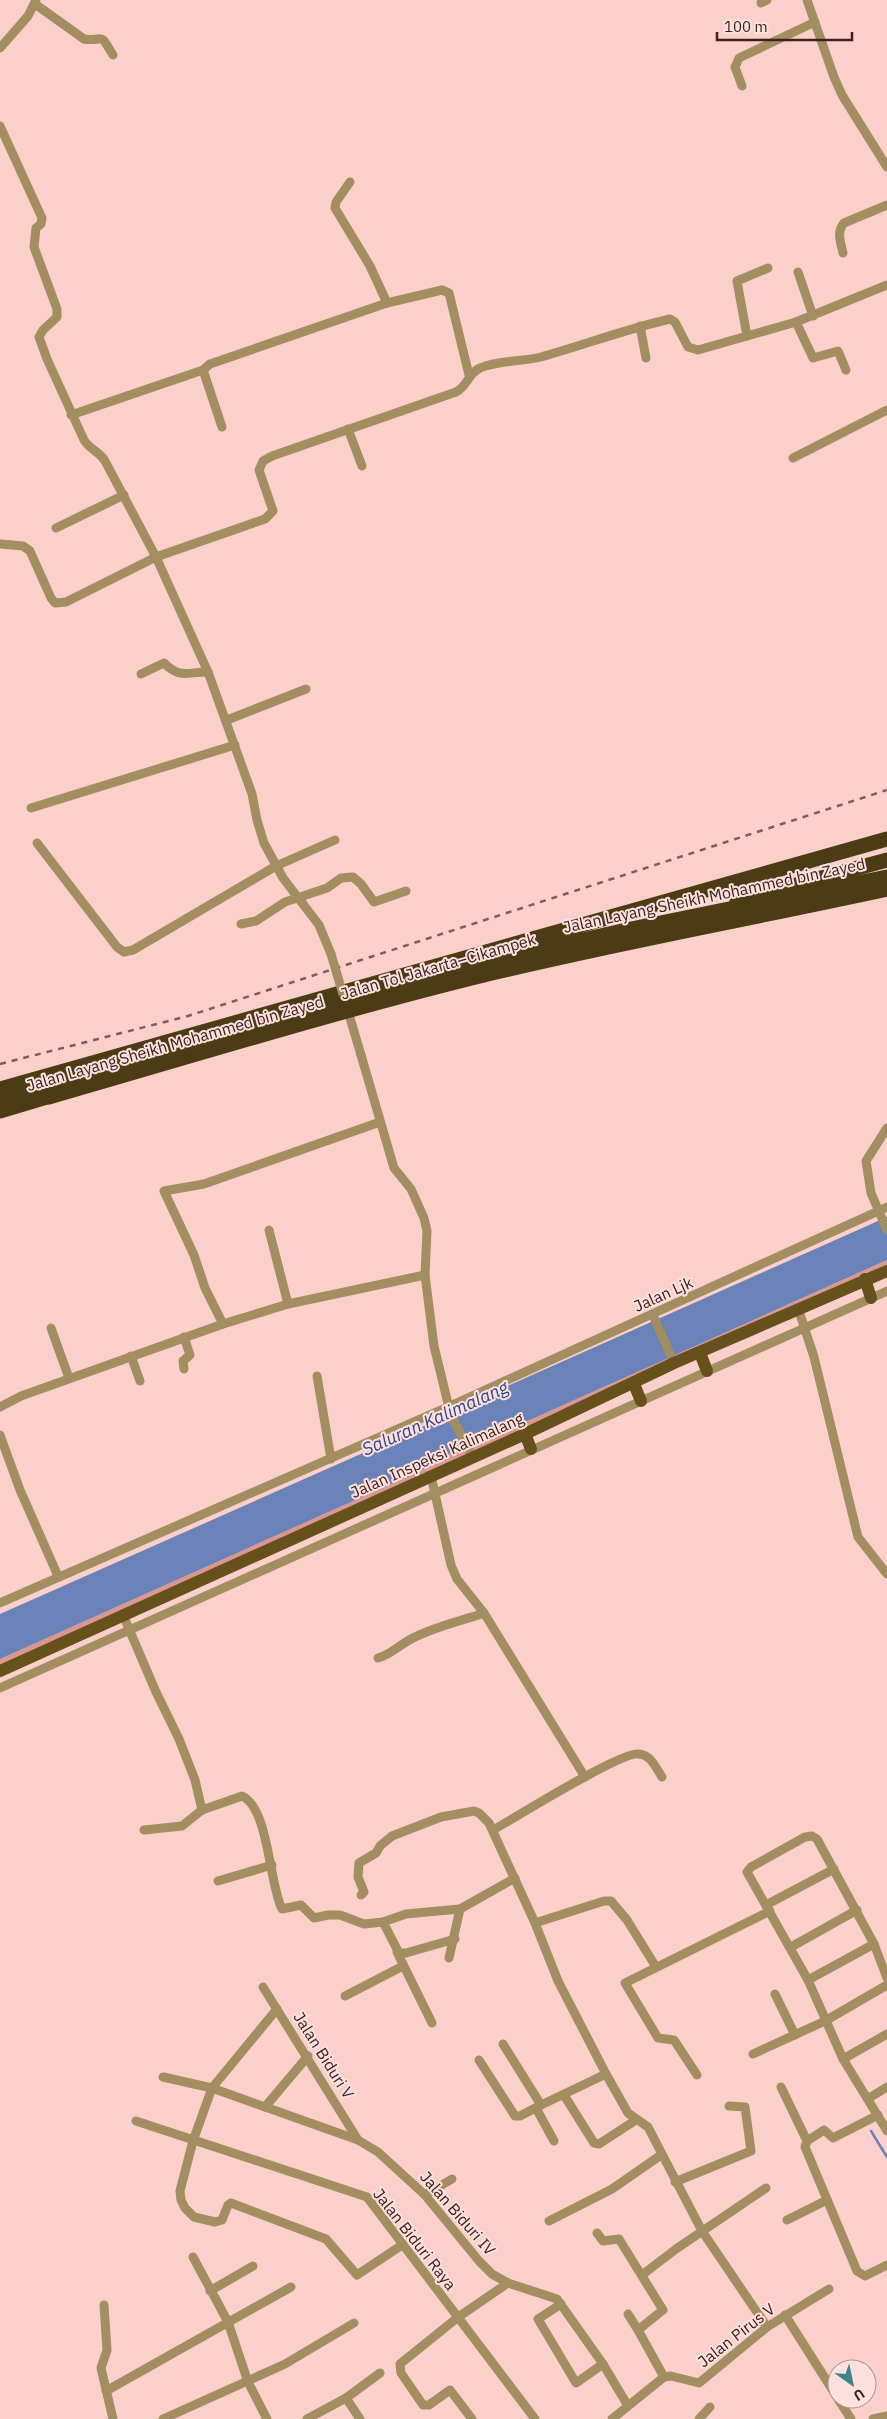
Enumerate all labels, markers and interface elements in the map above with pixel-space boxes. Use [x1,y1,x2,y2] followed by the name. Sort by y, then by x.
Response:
[717,10,852,42] scale bar
[724,17,768,36] text: 100 m
[561,853,867,937] street label: Jalan Layang Sheikh Mohammed bin Zayed
[338,928,538,1003] street label: Jalan Tol Jakarta–Cikampek
[24,991,326,1095] street label: Jalan Layang Sheikh Mohammed bin Zayed
[630,1272,696,1316] street label: Jalan Ljk
[358,1375,512,1461] water label: Saluran Kalimalang
[347,1408,527,1502] street label: Jalan Inspeksi Kalimalang
[289,2008,359,2102] street label: Jalan Biduri V
[416,2167,500,2259] street label: Jalan Biduri IV
[369,2184,461,2294] street label: Jalan Biduri Raya
[693,2299,779,2371] street label: Jalan Pirus V
[827,2359,877,2409] north arrow
[850,2385,868,2405] text: U

